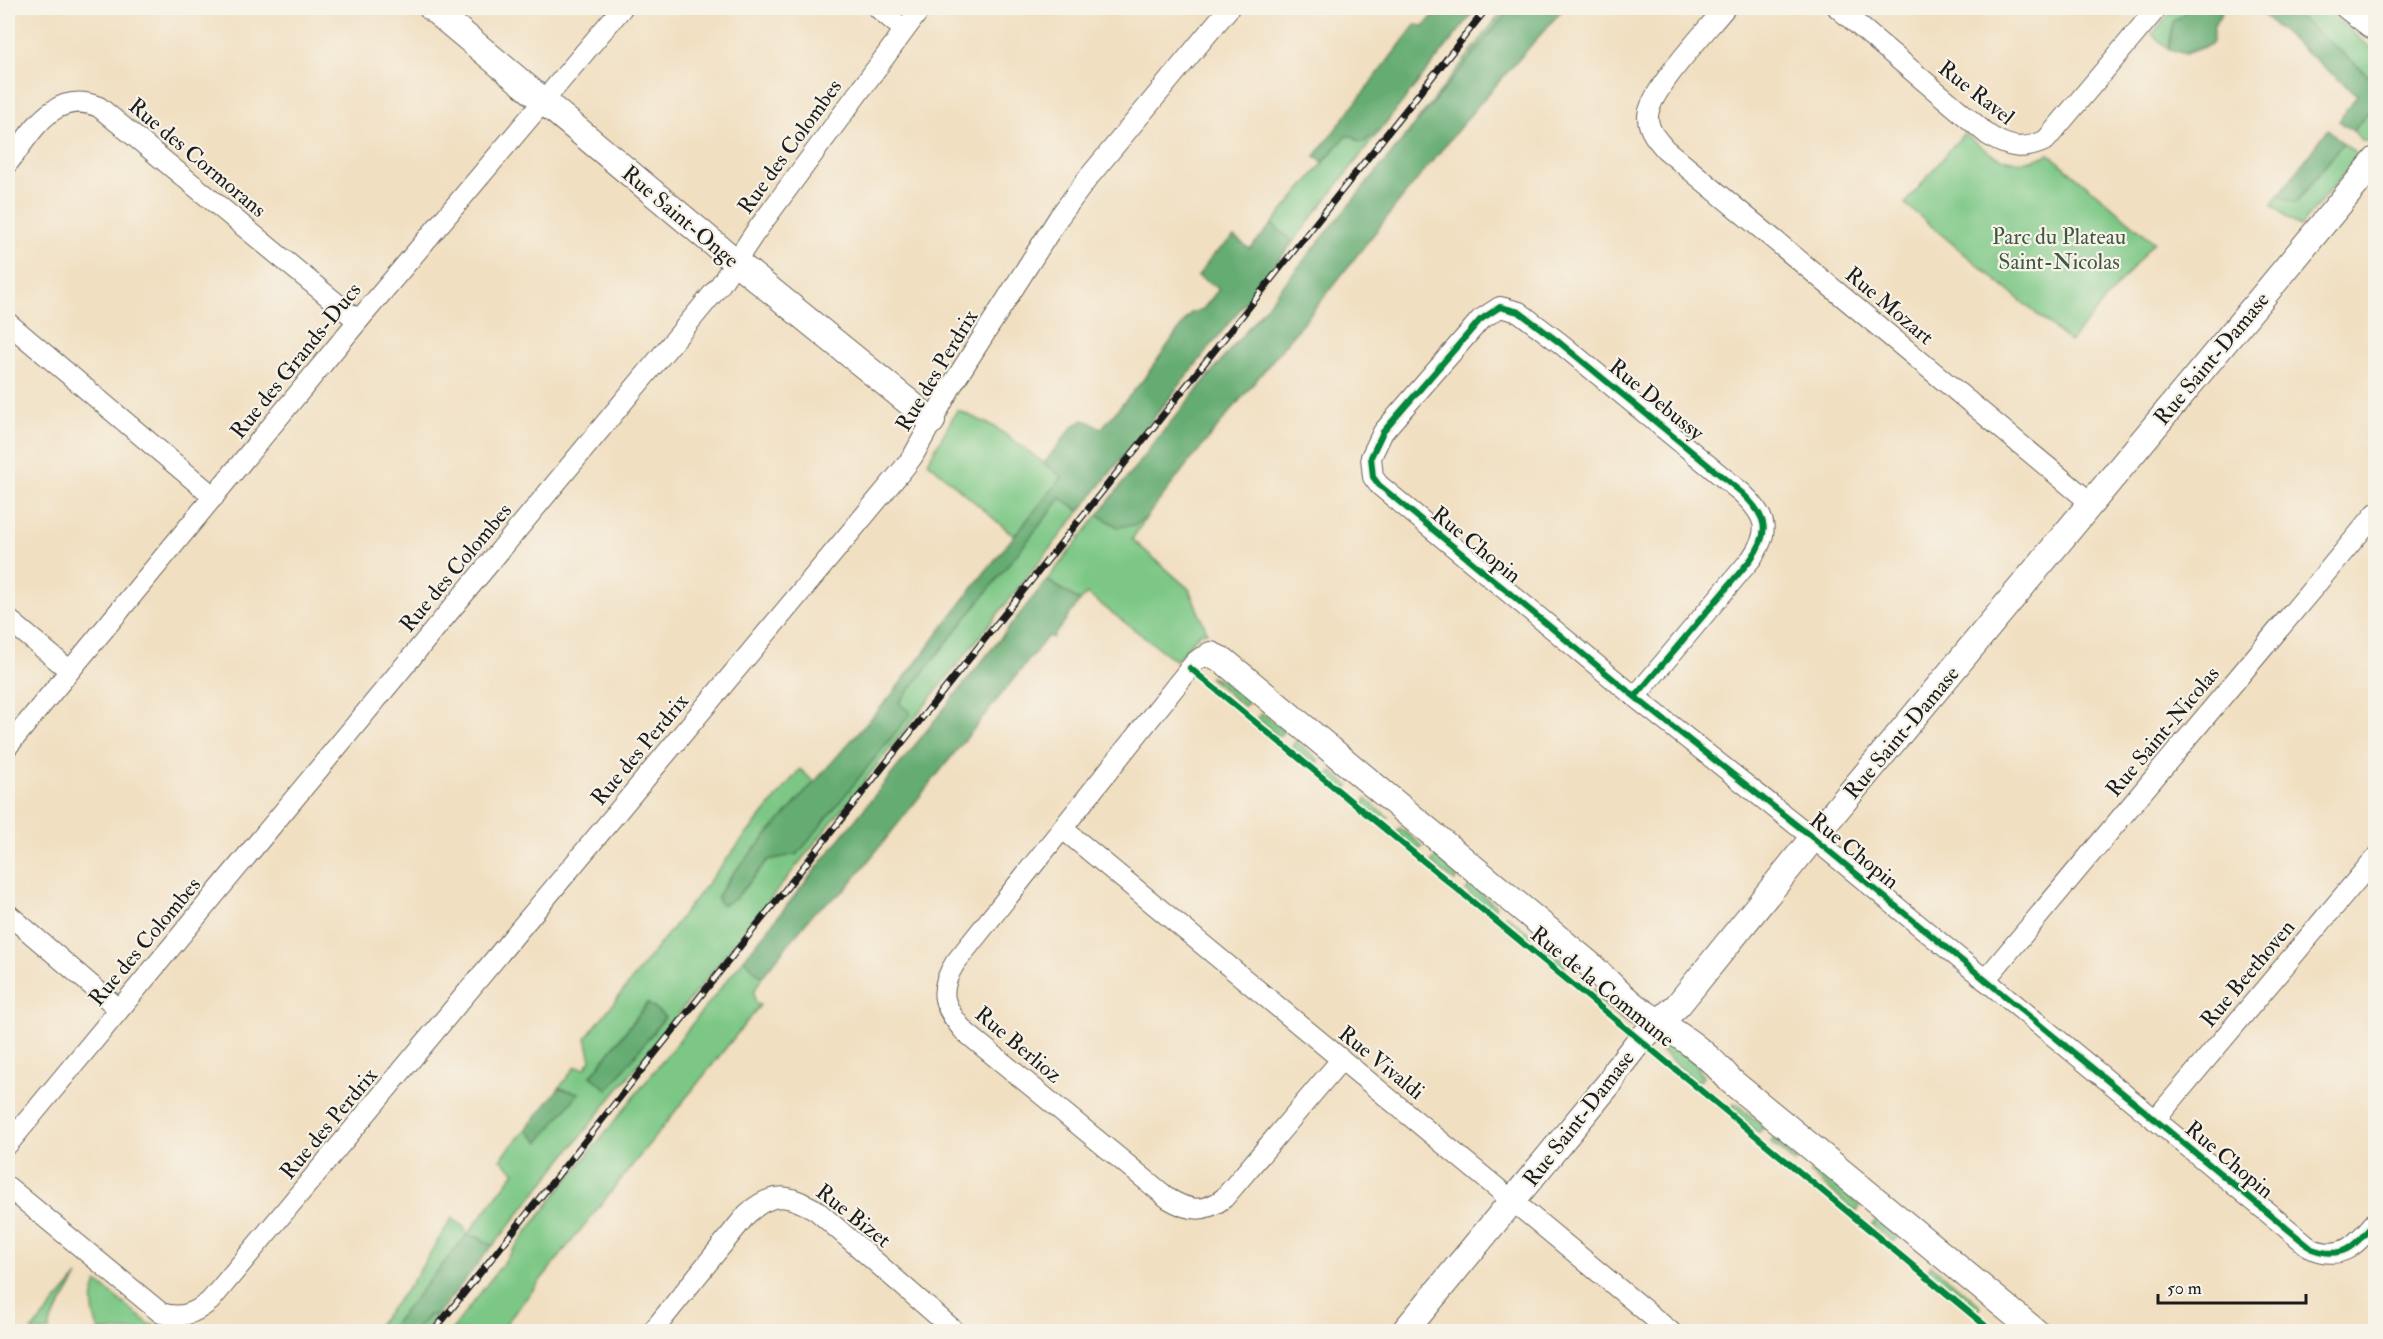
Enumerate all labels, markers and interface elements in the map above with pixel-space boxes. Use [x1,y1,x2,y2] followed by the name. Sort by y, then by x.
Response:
[1933,54,2020,132] street label: Rue Ravel
[731,74,848,220] street label: Rue des Colombes
[123,92,272,224] street label: Rue des Cormorans
[616,160,745,274] street label: Rue Saint-Onge
[1992,223,2126,276] park label: Parc du Plateau Saint-Nicolas
[1839,261,1939,351] street label: Rue Mozart
[224,277,367,445] street label: Rue des Grands-Ducs
[2148,286,2276,431] street label: Rue Saint-Damase
[890,304,984,436] street label: Rue des Perdrix
[1603,353,1710,447] street label: Rue Debussy
[394,497,518,638] street label: Rue des Colombes
[1425,500,1527,590] street label: Rue Chopin
[1838,660,1966,805] street label: Rue Saint-Damase
[2100,660,2226,803] street label: Rue Saint-Nicolas
[585,688,695,811] street label: Rue des Perdrix
[1803,806,1905,896] street label: Rue Chopin
[83,871,207,1012] street label: Rue des Colombes
[2194,914,2301,1033] street label: Rue Beethoven
[1525,920,1680,1053] street label: Rue de la Commune
[969,1000,1068,1089] street label: Rue Berlioz
[1333,1020,1430,1106] street label: Rue Vivaldi
[1517,1045,1641,1192] street label: Rue Saint-Damase
[274,1062,384,1185] street label: Rue des Perdrix
[2179,1115,2279,1206] street label: Rue Chopin
[810,1178,897,1254] street label: Rue Bizet
[2158,1267,2306,1305] scale bar
[2167,1277,2202,1300] text: 50 m

